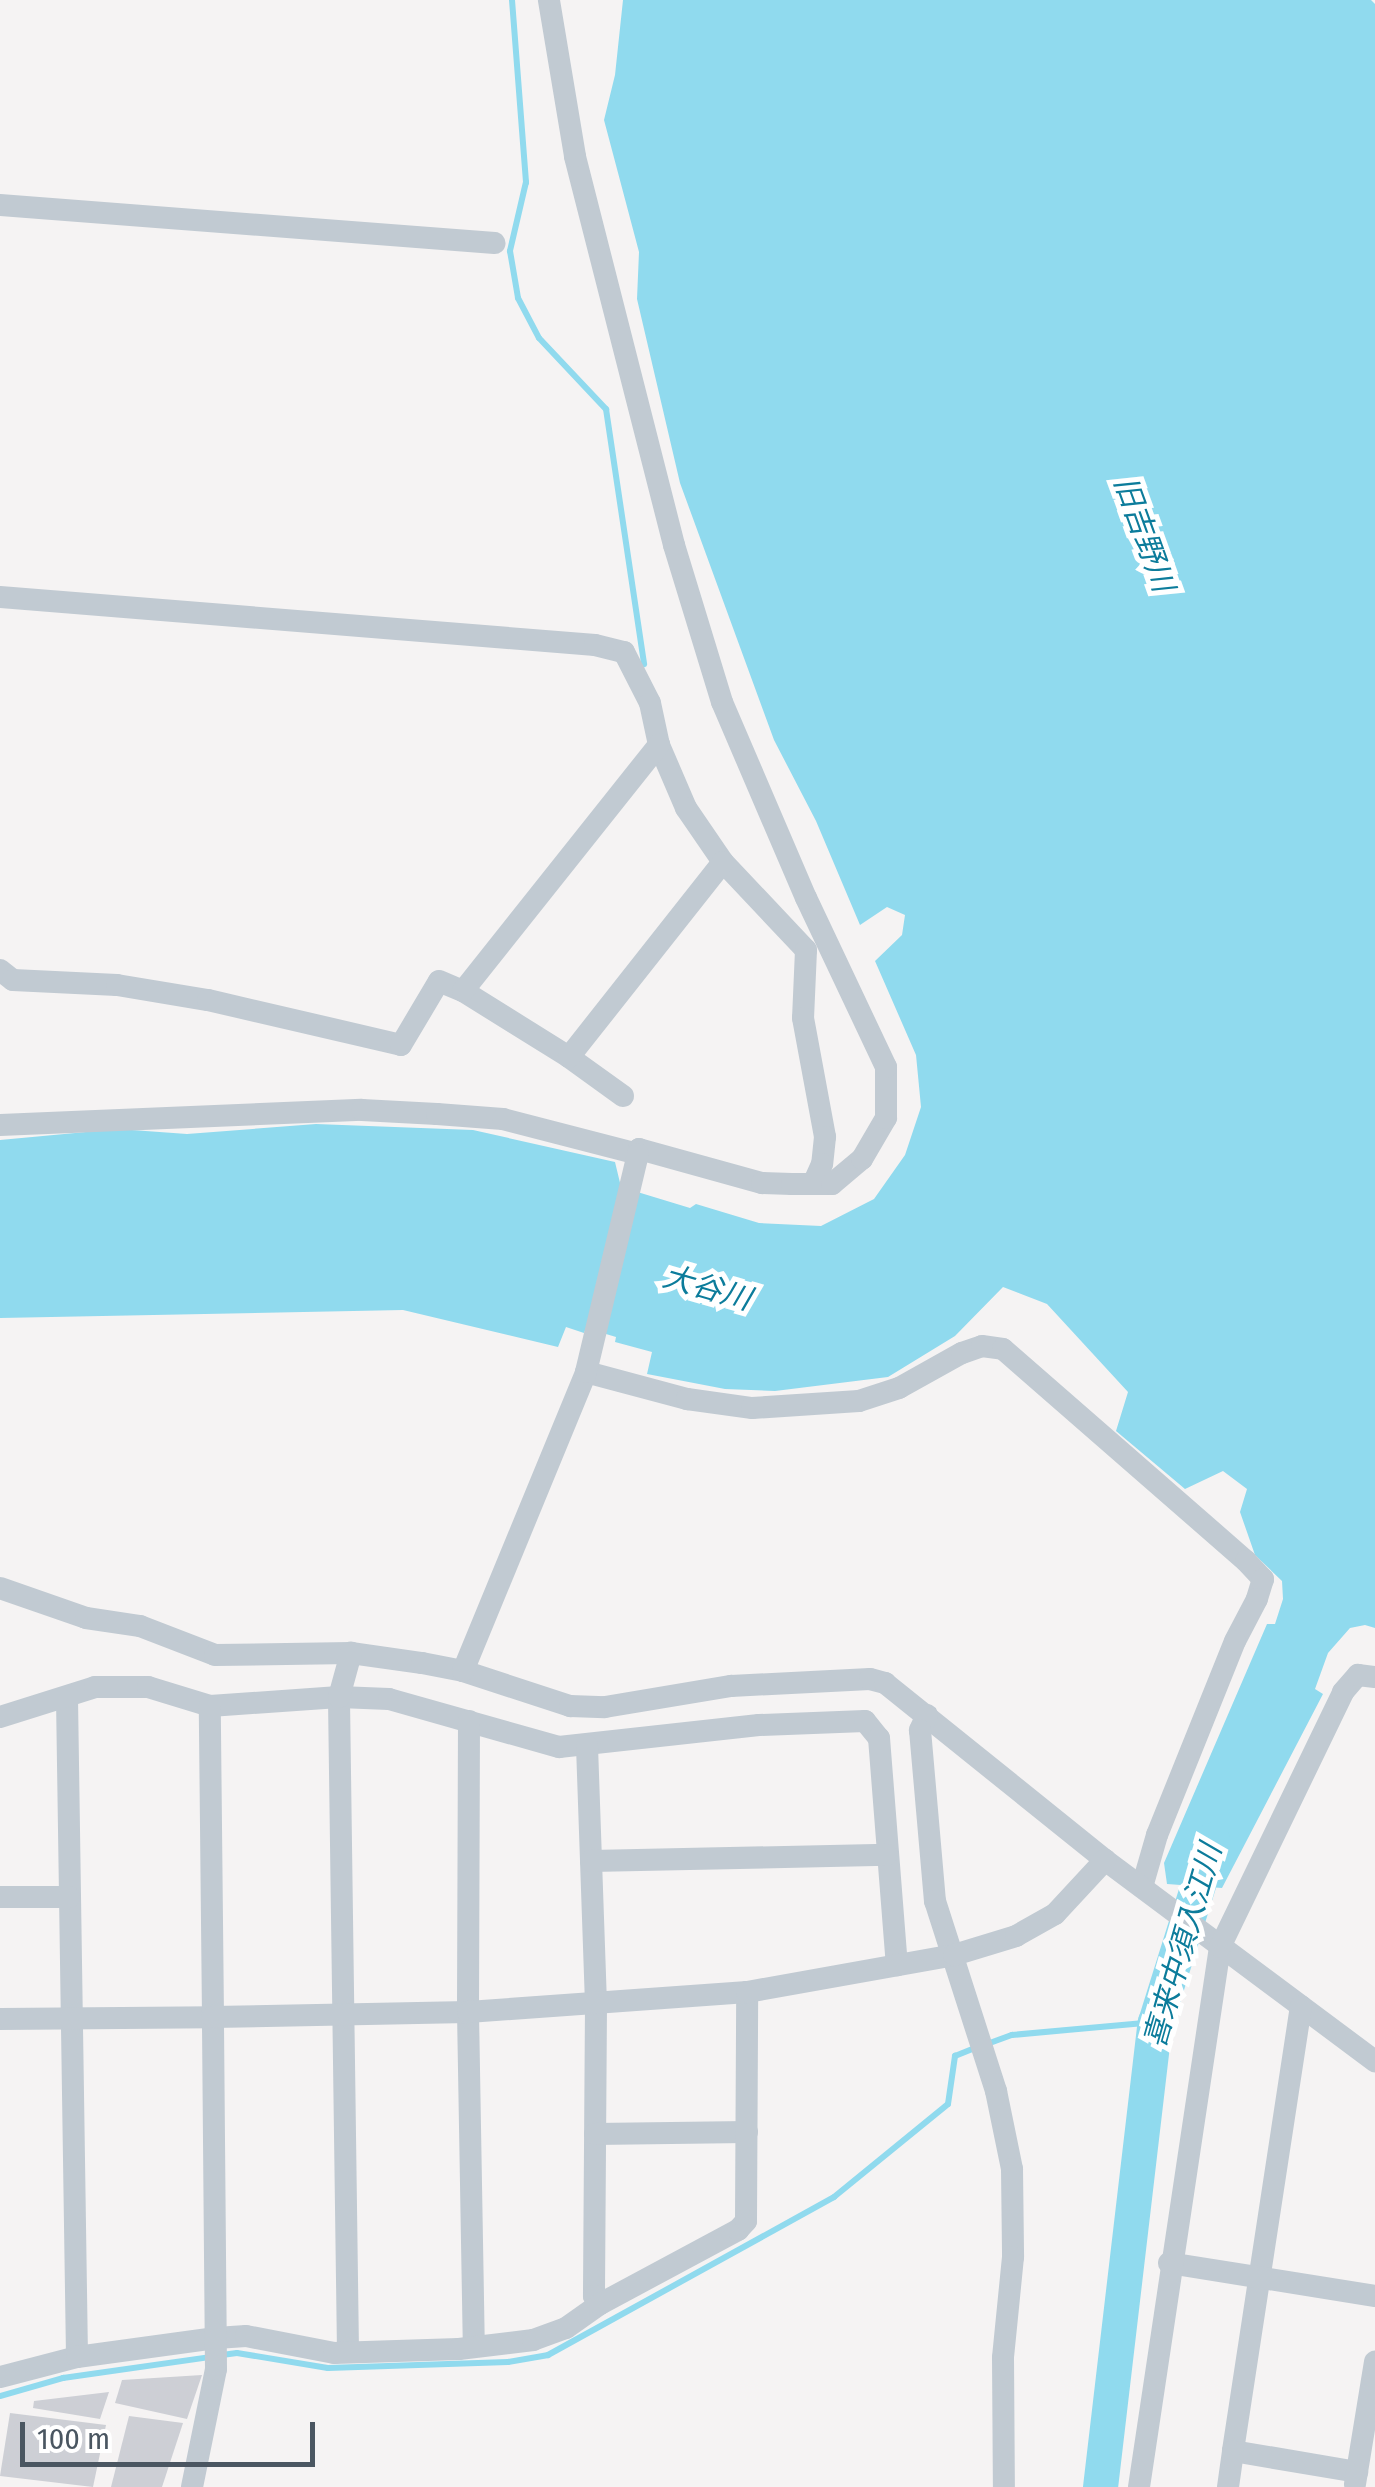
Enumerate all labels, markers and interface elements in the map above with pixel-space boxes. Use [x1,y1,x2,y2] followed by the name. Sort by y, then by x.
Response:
[1107,471,1181,597] water label: 旧吉野川
[659,1258,755,1318] water label: 大谷川
[1137,1840,1229,2052] water label: 喜来中須入江川
[25,2402,320,2464] scale bar
[37,2421,110,2457] text: 100 m

